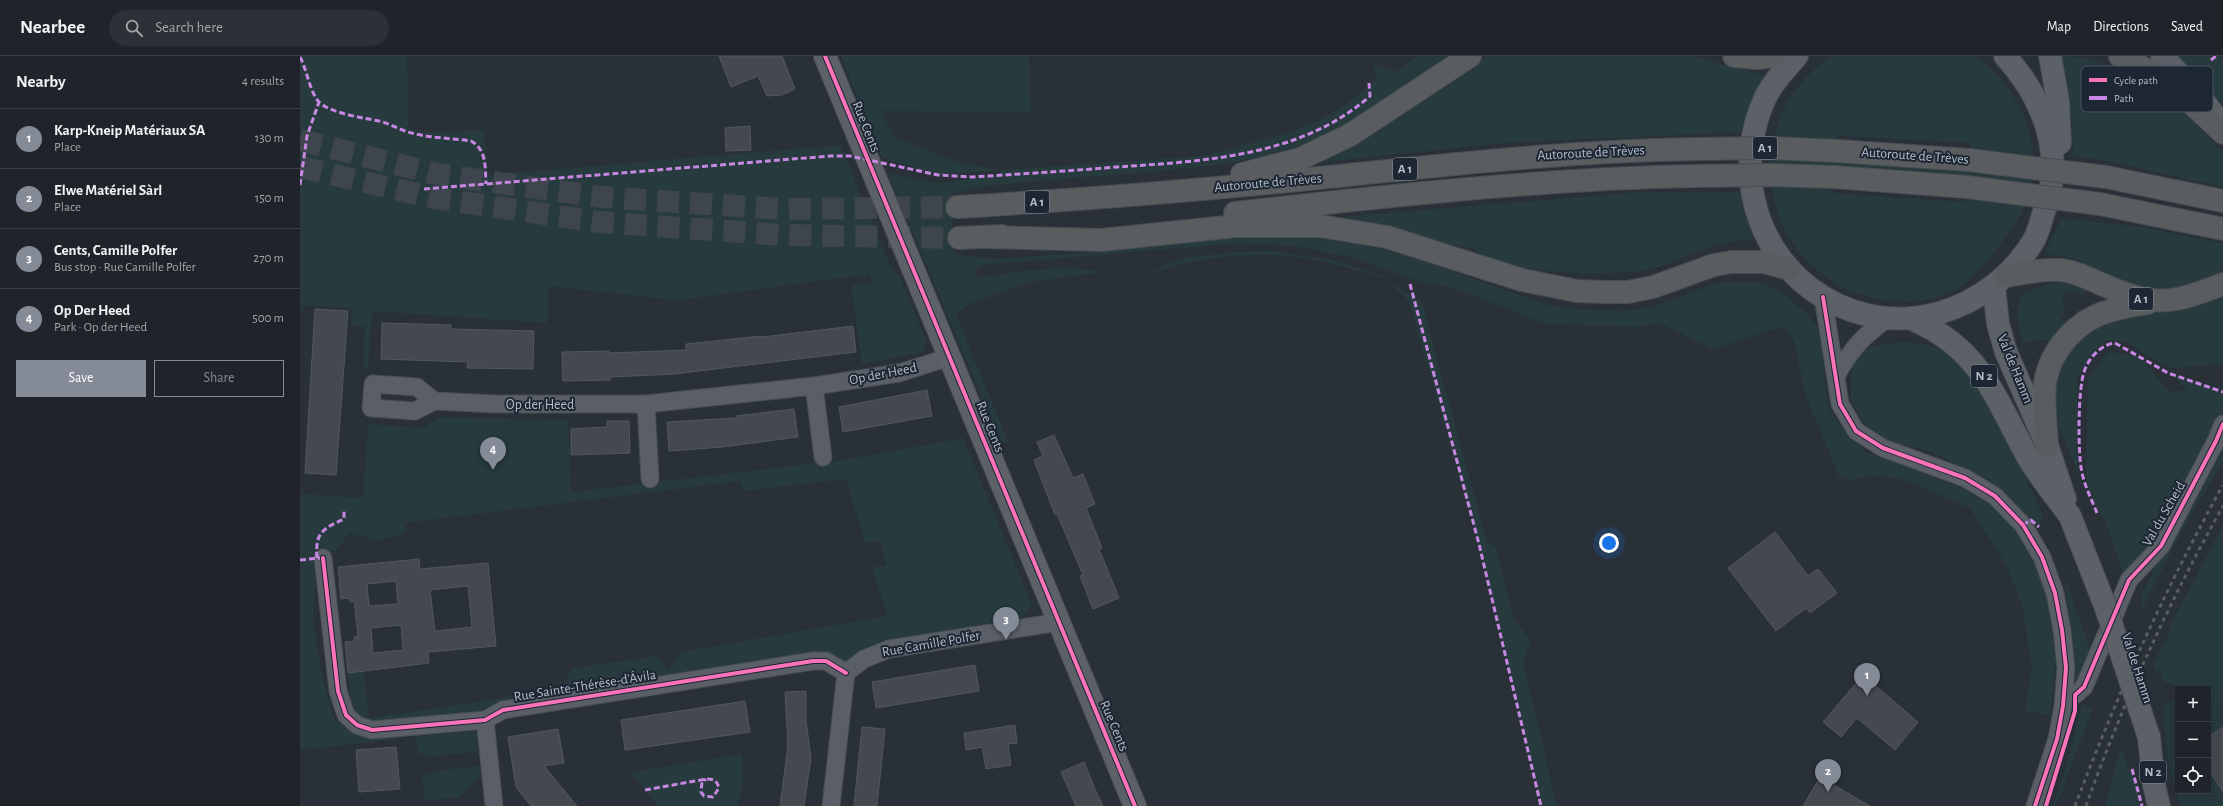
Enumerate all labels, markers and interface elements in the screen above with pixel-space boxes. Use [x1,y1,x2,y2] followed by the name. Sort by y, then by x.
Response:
[109,10,389,46] search box
[123,17,145,39] icon: search
[20,18,85,37] text: Nearbee
[155,20,223,35] text: Search here
[2047,20,2071,34] text: Map
[2093,20,2149,34] text: Directions
[2171,20,2203,34] text: Saved
[2081,66,2213,112] legend
[16,73,66,90] text: Nearby
[242,75,284,88] text: 4 results
[2114,75,2158,86] text: Cycle path
[2114,93,2134,104] text: Path
[849,99,883,155] street label: Rue Cents
[54,123,205,138] text: Karp-Kneip Matériaux SA
[27,132,31,145] text: 1
[255,132,284,145] text: 130 m
[1753,137,1777,159] road number: A 1
[54,141,81,154] text: Place
[1537,143,1645,163] street label: Autoroute de Trèves
[1861,145,1969,167] street label: Autoroute de Trèves
[1393,158,1417,180] road number: A 1
[1214,171,1322,195] street label: Autoroute de Trèves
[54,183,162,198] text: Elwe Matériel Sàrl
[1025,191,1049,213] road number: A 1
[26,192,32,205] text: 2
[255,192,284,205] text: 150 m
[54,201,81,214] text: Place
[54,243,177,258] text: Cents, Camille Polfer
[26,252,32,265] text: 3
[253,252,284,265] text: 270 m
[54,261,196,274] text: Bus stop · Rue Camille Polfer
[2129,288,2153,310] road number: A 1
[54,303,130,318] text: Op Der Heed
[26,312,32,325] text: 4
[252,312,284,325] text: 500 m
[54,321,147,334] text: Park · Op der Heed
[1995,332,2035,406] street label: Val de Hamm
[16,360,146,397] button: Save
[154,360,284,397] button: Share
[848,361,918,387] street label: Op der Heed
[1971,365,1997,387] road number: N 2
[506,398,574,412] street label: Op der Heed
[973,399,1007,455] street label: Rue Cents
[480,437,506,470] pin: 4
[2140,479,2188,549] street label: Val du Scheid
[1599,533,1619,553] your location
[993,607,1019,640] pin: 3
[881,628,982,660] street label: Rue Camille Polfer
[2119,631,2155,705] street label: Val de Hamm
[1854,663,1880,696] pin: 1
[512,665,658,704] street label: Rue Sainte-Thérèse-d'Ávila
[2175,686,2211,794] map controls
[2175,686,2211,722] button: +
[1097,699,1131,753] street label: Rue Cents
[2175,722,2211,758] button: −
[2175,758,2211,794] button: locate
[1815,759,1841,792] pin: 2
[2140,761,2166,783] road number: N 2

